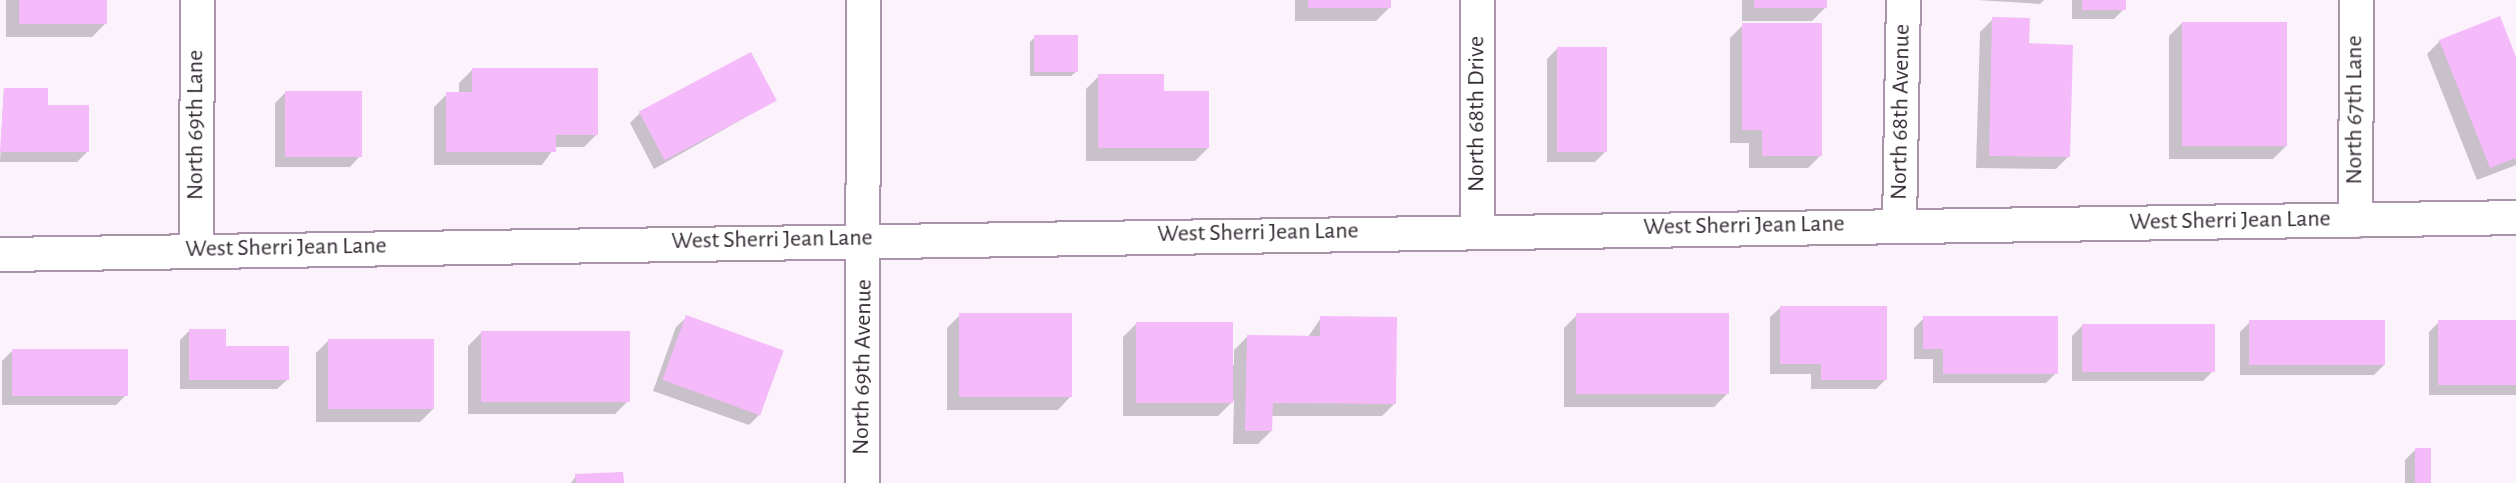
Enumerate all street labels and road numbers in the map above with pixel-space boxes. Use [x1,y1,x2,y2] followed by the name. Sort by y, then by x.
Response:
[1885,24,1917,200] street label: North 68th Avenue
[1463,36,1491,192] street label: North 68th Drive
[2341,36,2369,184] street label: North 67th Lane
[182,50,210,200] street label: North 69th Lane
[2129,205,2331,237] street label: West Sherri Jean Lane
[1643,210,1845,242] street label: West Sherri Jean Lane
[1157,217,1359,249] street label: West Sherri Jean Lane
[671,224,873,256] street label: West Sherri Jean Lane
[185,232,387,264] street label: West Sherri Jean Lane
[847,279,879,455] street label: North 69th Avenue

